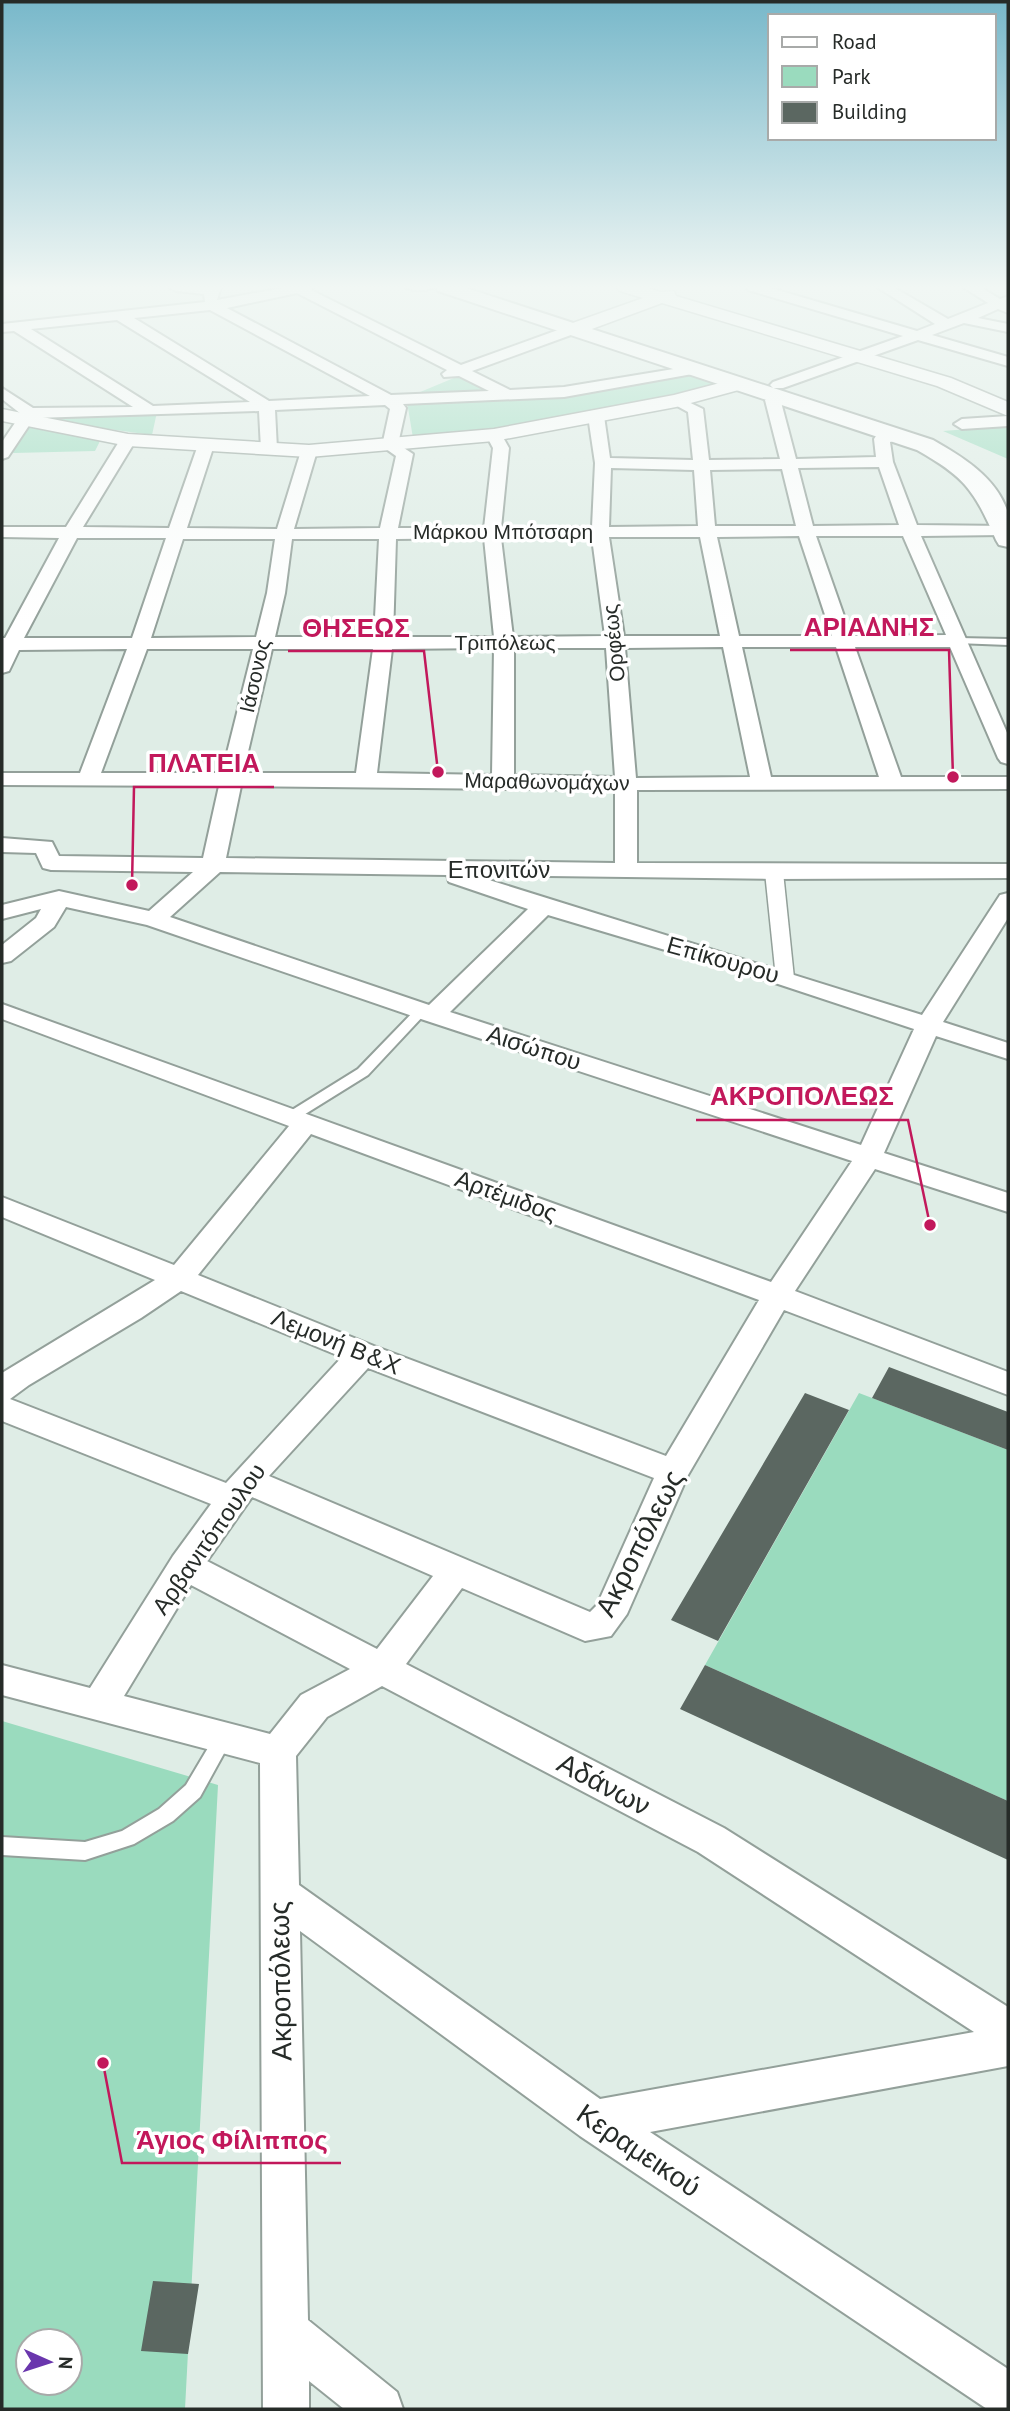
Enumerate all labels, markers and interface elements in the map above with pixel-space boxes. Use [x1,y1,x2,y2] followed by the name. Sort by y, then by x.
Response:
[768,14,996,140] legend
[832,28,876,55] text: Road
[832,63,871,90] text: Park
[832,98,907,125] text: Building
[413,518,593,545] street label: Μάρκου Μπότσαρη
[596,603,631,683] street label: Ορφέως
[790,603,949,650] callout: ΑΡΙΑΔΝΗΣ
[288,604,424,651] callout: ΘΗΣΕΩΣ
[804,610,934,643] text: ΑΡΙΑΔΝΗΣ
[302,611,410,644] text: ΘΗΣΕΩΣ
[454,629,556,656] street label: Τριπόλεως
[233,636,276,715] street label: Ιάσονος
[134,740,274,787] callout: ΠΛΑΤΕΙΑ
[148,746,260,779] text: ΠΛΑΤΕΙΑ
[464,767,630,796] street label: Μαραθωνομάχων
[448,854,550,885] street label: Επονιτών
[663,929,783,990] street label: Επίκουρου
[483,1018,585,1077] street label: Αισώπου
[696,1073,908,1120] callout: ΑΚΡΟΠΟΛΕΩΣ
[710,1079,894,1112] text: ΑΚΡΟΠΟΛΕΩΣ
[451,1163,561,1228] street label: Αρτέμιδος
[267,1302,405,1382] street label: Λεμονή Β&Χ
[145,1457,272,1621] street label: Αρβανιτόπουλου
[586,1463,691,1622] street label: Ακροπόλεως
[551,1744,657,1823] street label: Αδάνων
[260,1901,299,2061] street label: Ακροπόλεως
[570,2095,708,2205] street label: Κεραμεικού
[122,2116,341,2163] callout: Άγιος Φίλιππος
[136,2123,328,2156] text: Άγιος Φίλιππος
[14,2327,84,2397] north arrow
[54,2356,78,2370] text: N

